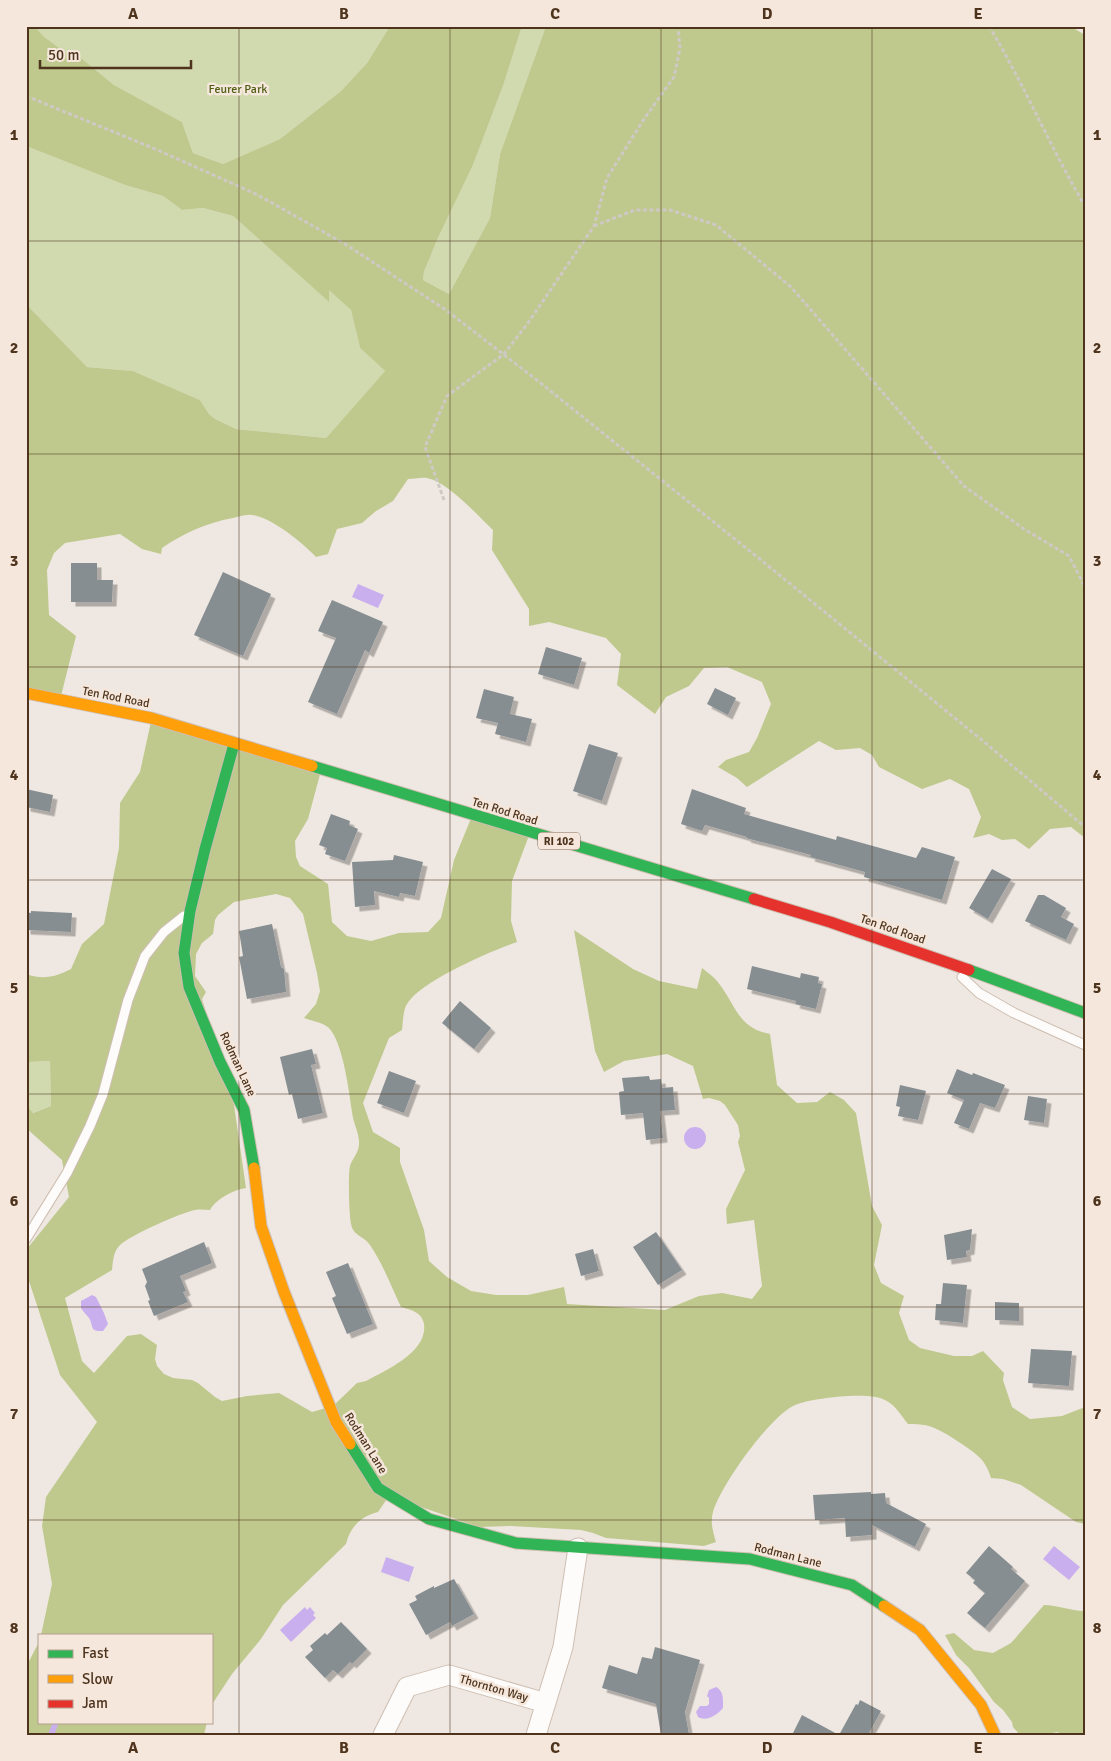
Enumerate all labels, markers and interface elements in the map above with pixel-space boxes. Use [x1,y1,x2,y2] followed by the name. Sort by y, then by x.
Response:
[128,4,139,24] text: A
[339,4,349,24] text: B
[550,4,560,24] text: C
[762,4,773,24] text: D
[973,4,983,24] text: E
[40,38,191,70] scale bar
[48,46,79,64] text: 50 m
[209,82,267,97] park label: Feurer Park
[10,125,19,145] text: 1
[1093,125,1102,145] text: 1
[10,338,18,358] text: 2
[1093,338,1101,358] text: 2
[10,551,18,571] text: 3
[1093,551,1101,571] text: 3
[81,684,151,711] street label: Ten Rod Road
[10,765,19,785] text: 4
[1093,765,1102,785] text: 4
[470,794,540,829] street label: Ten Rod Road
[538,832,580,849] road number: RI 102
[858,911,927,948] street label: Ten Rod Road
[10,978,18,998] text: 5
[1093,978,1101,998] text: 5
[216,1030,259,1099] street label: Rodman Lane
[10,1191,19,1211] text: 6
[1093,1191,1102,1211] text: 6
[10,1404,19,1424] text: 7
[1093,1404,1102,1424] text: 7
[341,1410,390,1477] street label: Rodman Lane
[752,1540,823,1571] street label: Rodman Lane
[10,1618,19,1638] text: 8
[1093,1618,1102,1638] text: 8
[38,1634,212,1724] legend
[82,1644,109,1662] text: Fast
[82,1670,113,1688] text: Slow
[458,1672,530,1706] street label: Thornton Way
[82,1694,108,1712] text: Jam
[128,1738,139,1758] text: A
[339,1738,349,1758] text: B
[550,1738,560,1758] text: C
[762,1738,773,1758] text: D
[973,1738,983,1758] text: E

